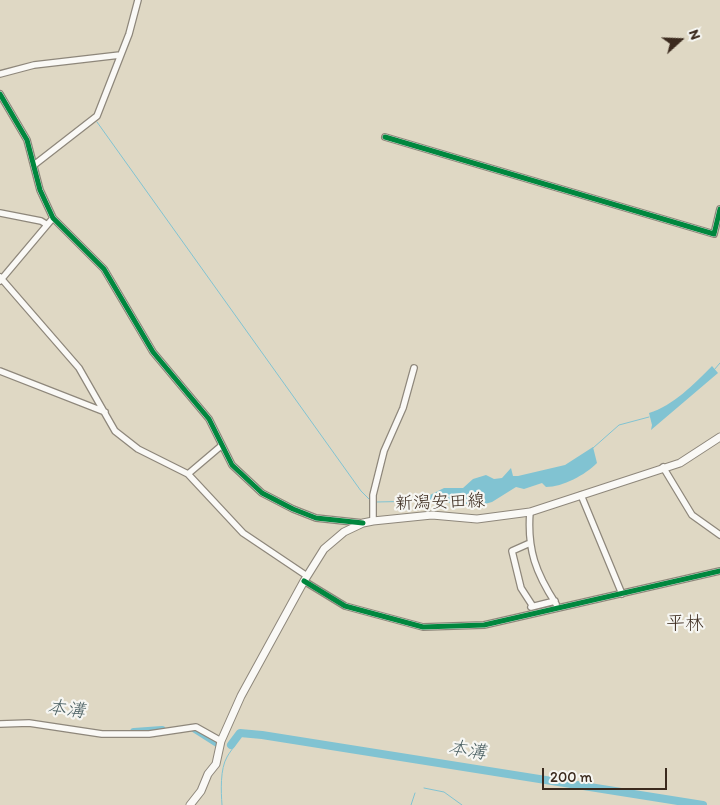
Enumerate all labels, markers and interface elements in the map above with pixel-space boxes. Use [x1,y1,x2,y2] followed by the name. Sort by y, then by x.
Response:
[655,15,705,65] north arrow
[685,27,704,42] text: N
[395,491,485,515] street label: 新潟安田線
[666,613,704,635] district label: 平林
[46,696,86,724] water label: 本溝
[446,737,488,765] water label: 本溝
[545,758,670,790] scale bar
[550,768,592,786] text: 200 m

